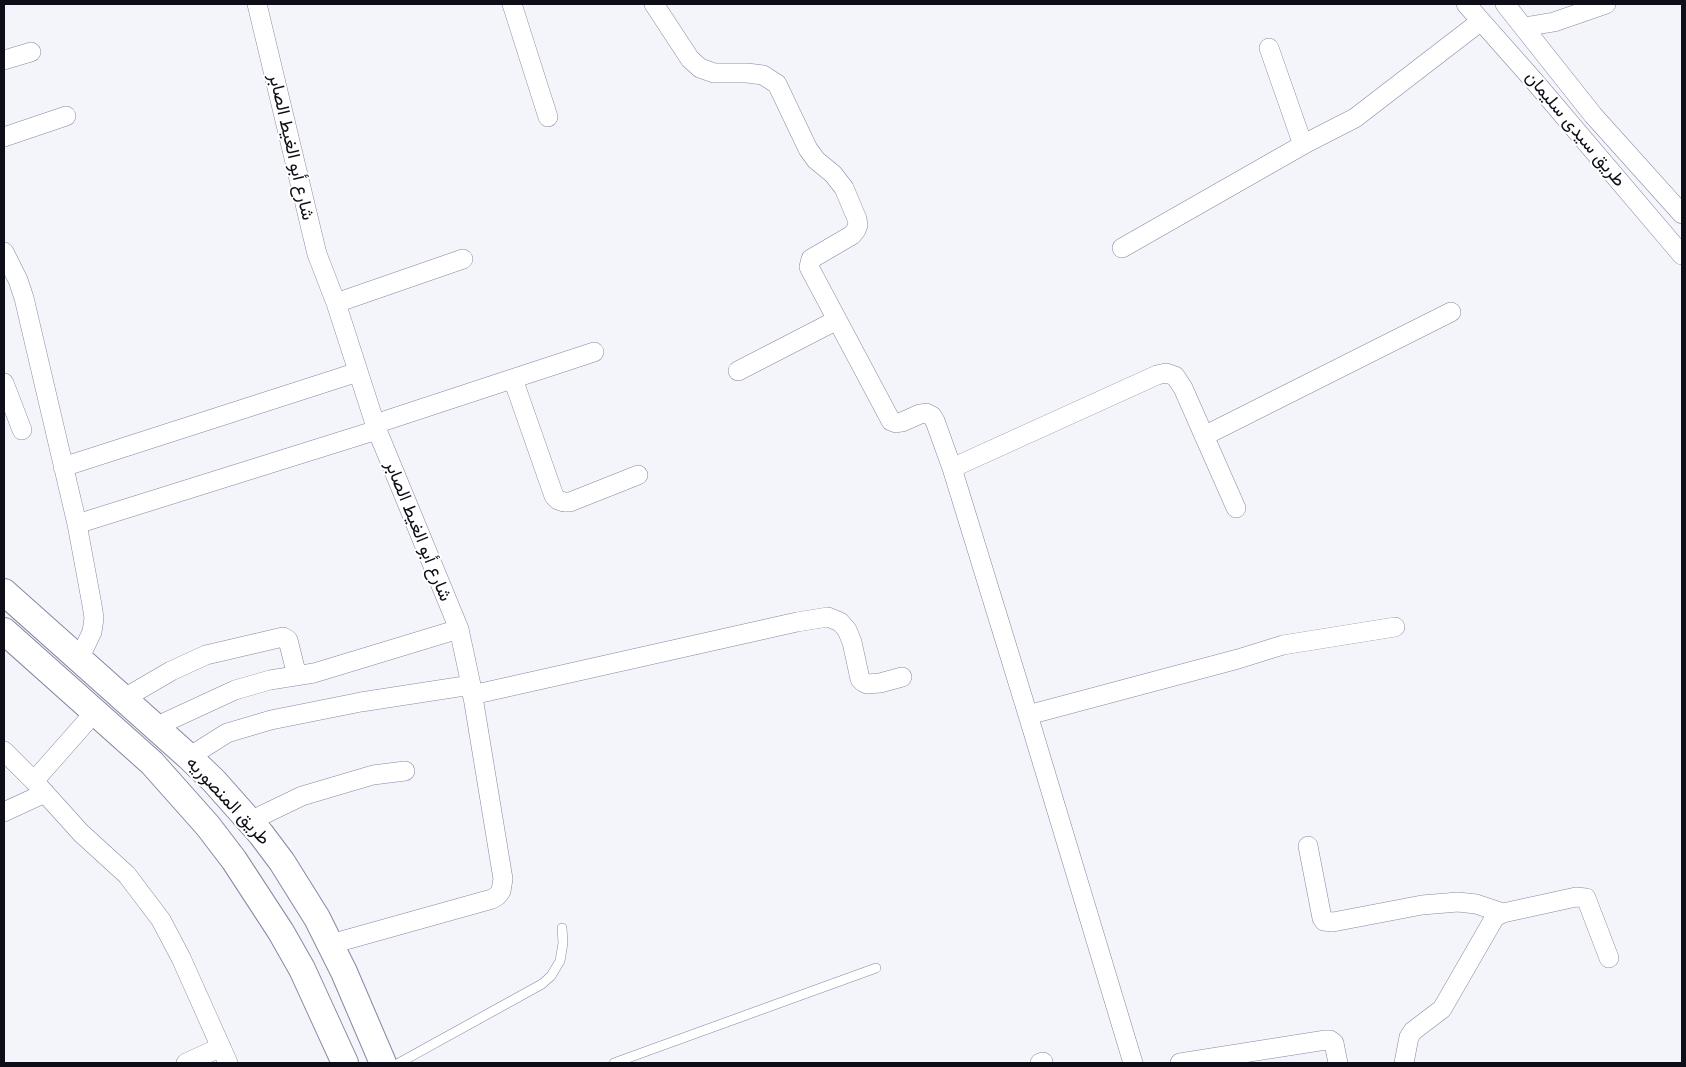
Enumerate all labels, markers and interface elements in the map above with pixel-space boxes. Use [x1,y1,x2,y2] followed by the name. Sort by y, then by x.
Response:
[1520,67,1630,191] street label: طريق سيدى سليمان
[264,72,318,222] street label: شارع أبو الغيط الصابر
[380,457,456,605] street label: شارع أبو الغيط الصابر
[181,752,275,850] street label: طريق المنصوريه

